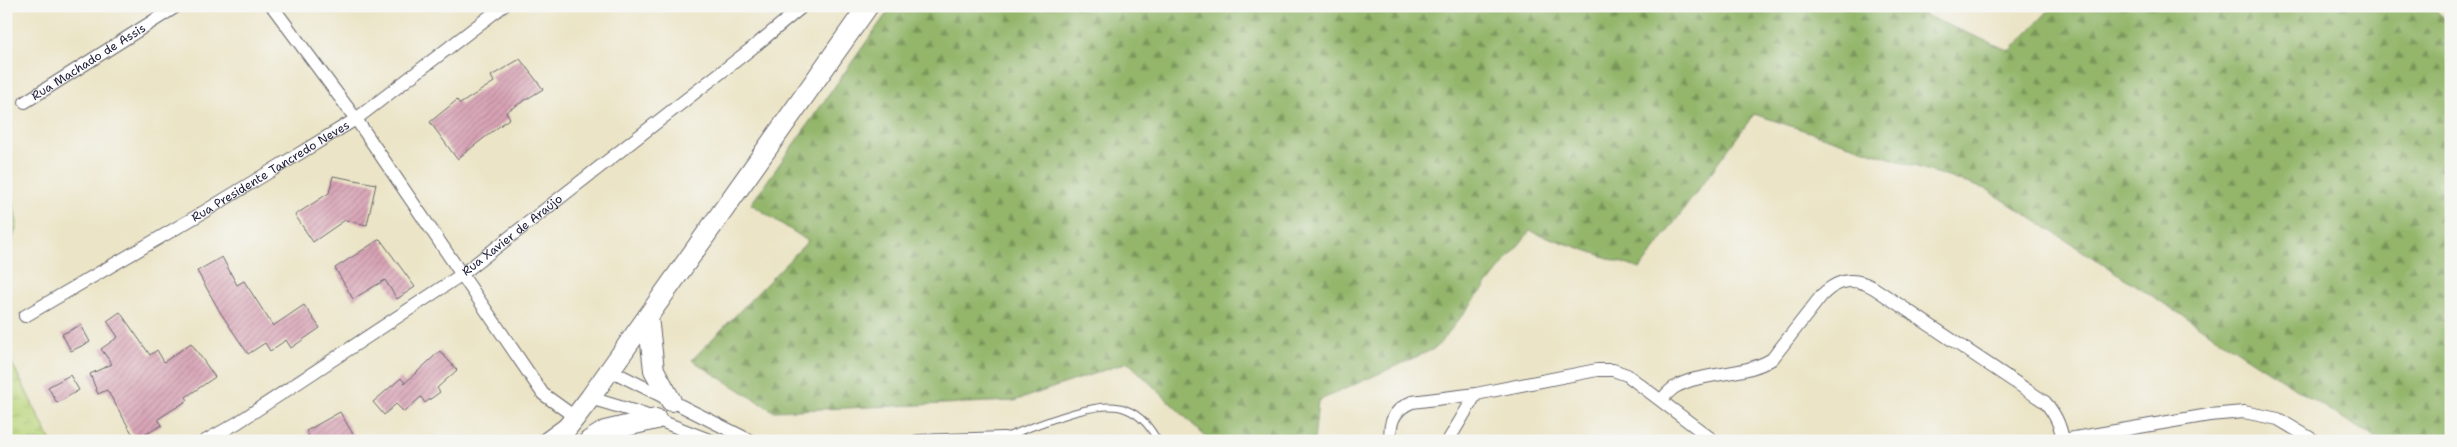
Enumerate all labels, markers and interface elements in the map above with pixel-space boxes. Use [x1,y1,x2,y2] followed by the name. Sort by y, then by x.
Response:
[28,20,149,104] street label: Rua Machado de Assis
[188,117,353,226] street label: Rua Presidente Tancredo Neves
[459,191,566,279] street label: Rua Xavier de Araújo

